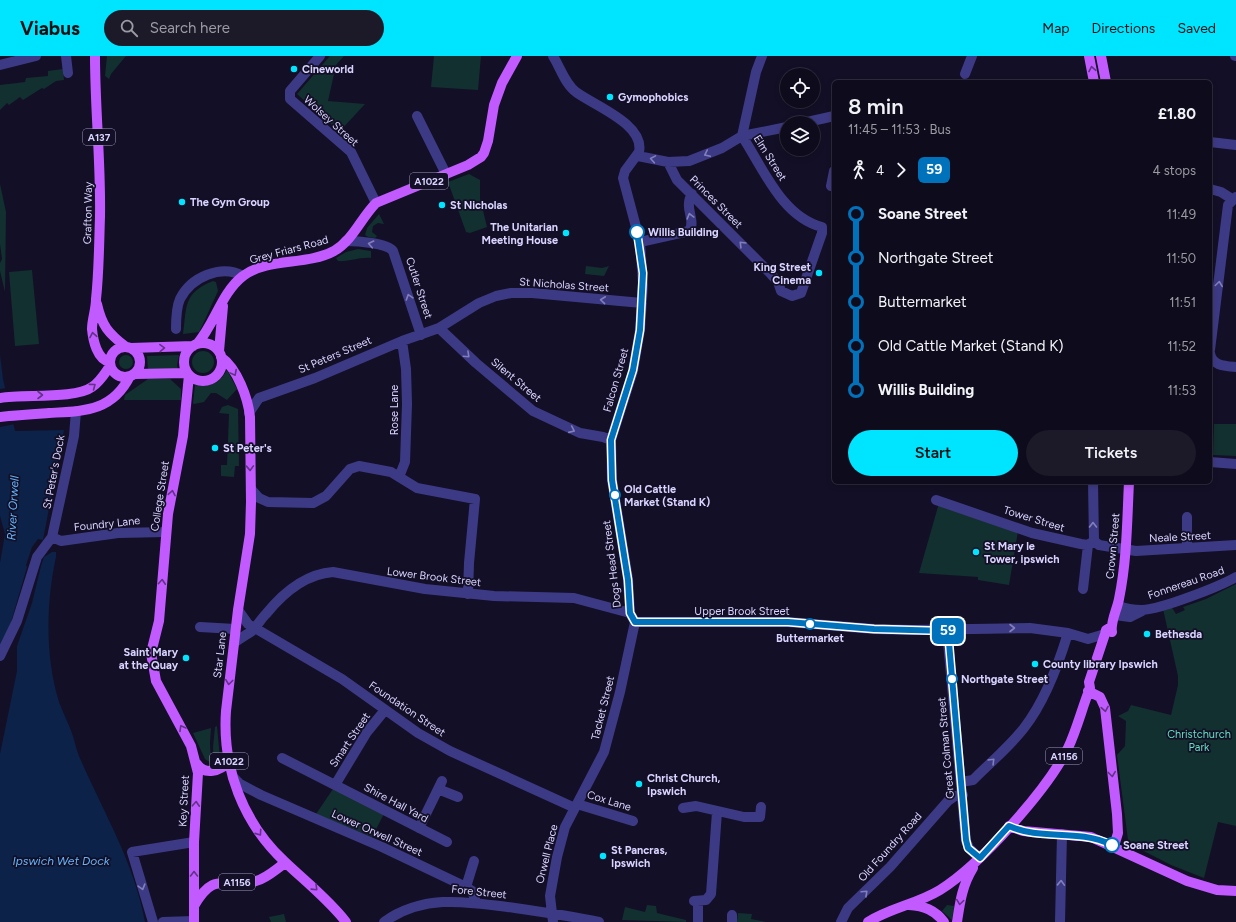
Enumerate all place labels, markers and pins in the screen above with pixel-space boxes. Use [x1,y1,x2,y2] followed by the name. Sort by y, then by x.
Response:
[302,63,354,76] place label: Cineworld
[289,64,299,74] marker: Cineworld
[618,91,688,104] place label: Gymophobics
[605,92,615,102] marker: Gymophobics
[190,196,270,209] place label: The Gym Group
[177,197,187,207] marker: The Gym Group
[450,199,507,212] place label: St Nicholas
[437,200,447,210] marker: St Nicholas
[481,221,558,247] place label: The Unitarian Meeting House
[629,224,645,240] marker: Willis Building
[648,226,719,239] place label: Willis Building
[561,228,571,238] marker: The Unitarian Meeting House
[753,261,812,287] place label: King Street Cinema
[814,268,824,278] marker: King Street Cinema
[223,442,272,455] place label: St Peter's
[210,443,220,453] marker: St Peter's
[624,483,710,509] place label: Old Cattle Market (Stand K)
[609,489,621,501] marker: Old Cattle Market (Stand K)
[984,540,1060,566] place label: St Mary le Tower, ipswich
[971,547,981,557] marker: St Mary le Tower, ipswich
[804,618,816,630] marker: Buttermarket
[1155,628,1202,641] place label: Bethesda
[1142,629,1152,639] marker: Bethesda
[776,632,844,645] place label: Buttermarket
[119,646,179,672] place label: Saint Mary at the Quay
[181,653,191,663] marker: Saint Mary at the Quay
[1043,658,1158,671] place label: County library Ipswich
[1030,659,1040,669] marker: County library Ipswich
[946,673,958,685] marker: Northgate Street
[961,673,1049,686] place label: Northgate Street
[647,772,720,798] place label: Christ Church, Ipswich
[634,779,644,789] marker: Christ Church, Ipswich
[1104,837,1120,853] marker: Soane Street
[1123,839,1189,852] place label: Soane Street
[611,844,668,870] place label: St Pancras, Ipswich
[598,851,608,861] marker: St Pancras, Ipswich

